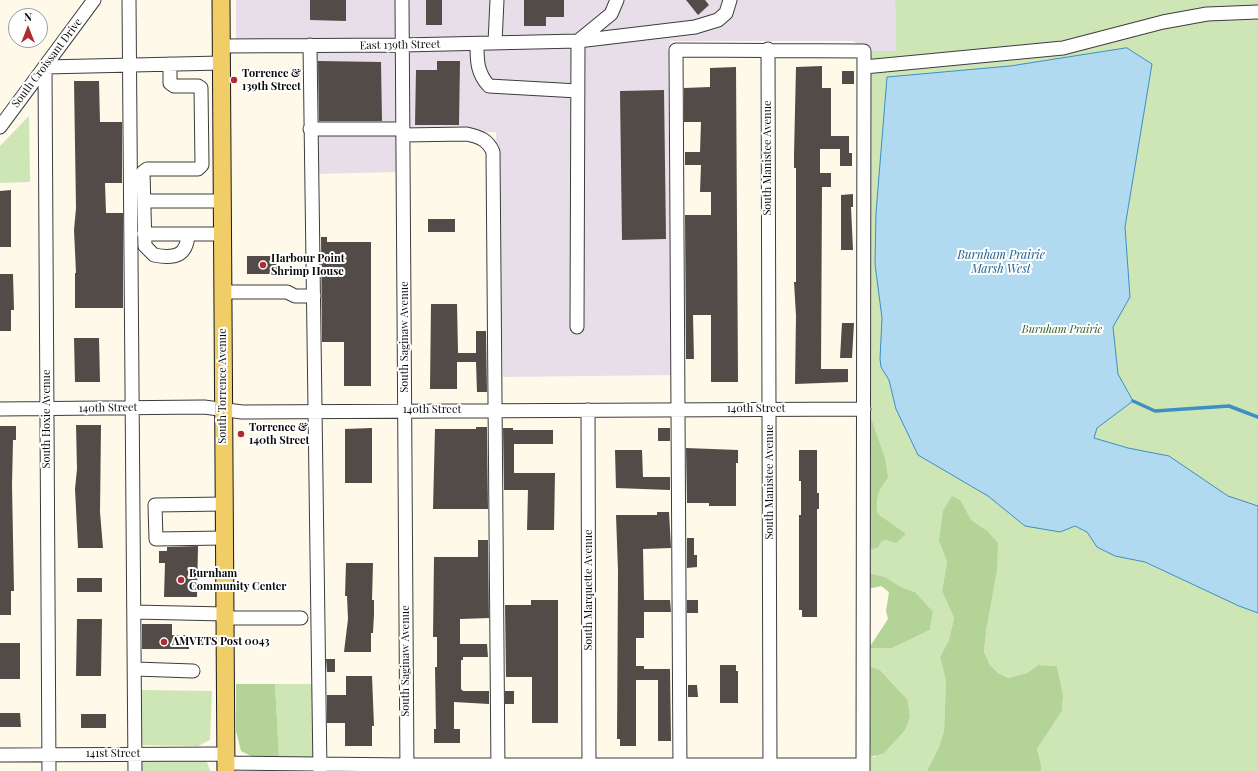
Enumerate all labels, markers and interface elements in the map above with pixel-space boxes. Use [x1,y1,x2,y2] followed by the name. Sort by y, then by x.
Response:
[8,8,48,48] north arrow
[24,9,32,24] text: N
[9,16,85,110] street label: South Croissant Drive
[359,38,441,52] street label: East 139th Street
[242,67,301,93] place label: Torrence & 139th Street
[229,75,239,85] marker: Torrence & 139th Street
[761,100,775,216] street label: South Manistee Avenue
[957,248,1045,276] water label: Burnham Prairie Marsh West
[271,252,345,278] place label: Harbour Point Shrimp House
[258,260,268,270] marker: Harbour Point Shrimp House
[398,281,412,393] street label: South Saginaw Avenue
[1022,323,1102,337] park label: Burnham Prairie
[216,328,230,444] street label: South Torrence Avenue
[40,370,54,468] street label: South Hoxie Avenue
[79,401,137,415] street label: 140th Street
[727,402,785,416] street label: 140th Street
[403,403,461,417] street label: 140th Street
[249,421,309,447] place label: Torrence & 140th Street
[763,424,777,540] street label: South Manistee Avenue
[236,429,246,439] marker: Torrence & 140th Street
[582,529,596,651] street label: South Marquette Avenue
[189,567,286,593] place label: Burnham Community Center
[176,575,186,585] marker: Burnham Community Center
[399,605,413,717] street label: South Saginaw Avenue
[172,635,270,649] place label: AMVETS Post 0043
[159,637,169,647] marker: AMVETS Post 0043
[86,747,140,761] street label: 141st Street

